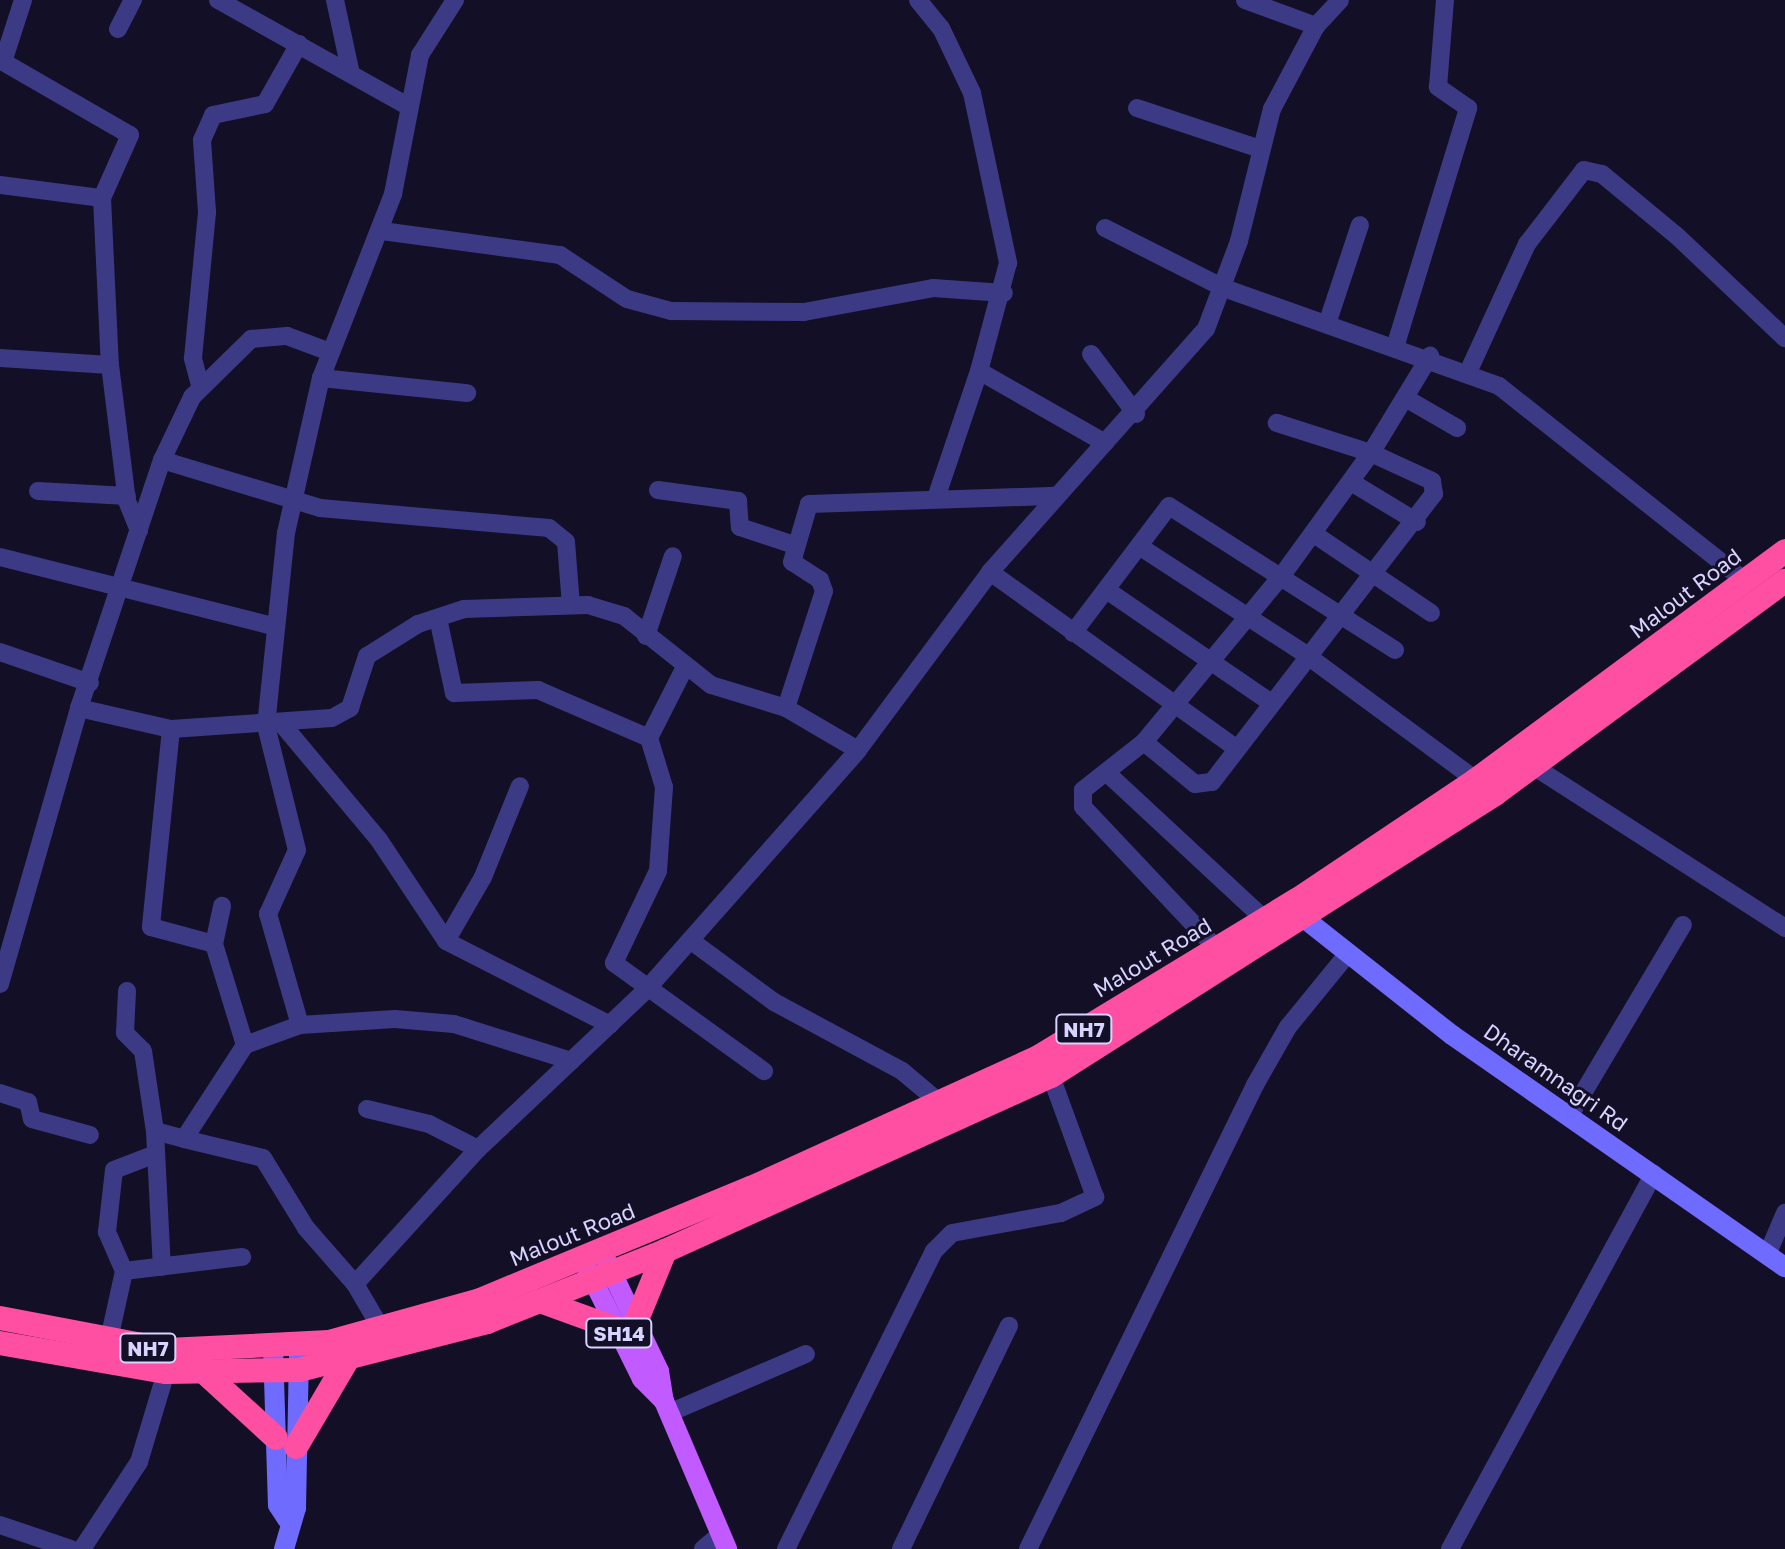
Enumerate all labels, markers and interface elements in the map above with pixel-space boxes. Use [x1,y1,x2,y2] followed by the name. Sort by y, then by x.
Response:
[1624,542,1746,644] street label: Malout Road
[1088,911,1216,1003] street label: Malout Road
[1054,1013,1114,1045] road number: NH7
[1479,1018,1633,1136] street label: Dharamnagri Rd
[505,1197,639,1271] street label: Malout Road
[585,1317,653,1349] road number: SH14
[118,1332,178,1364] road number: NH7

